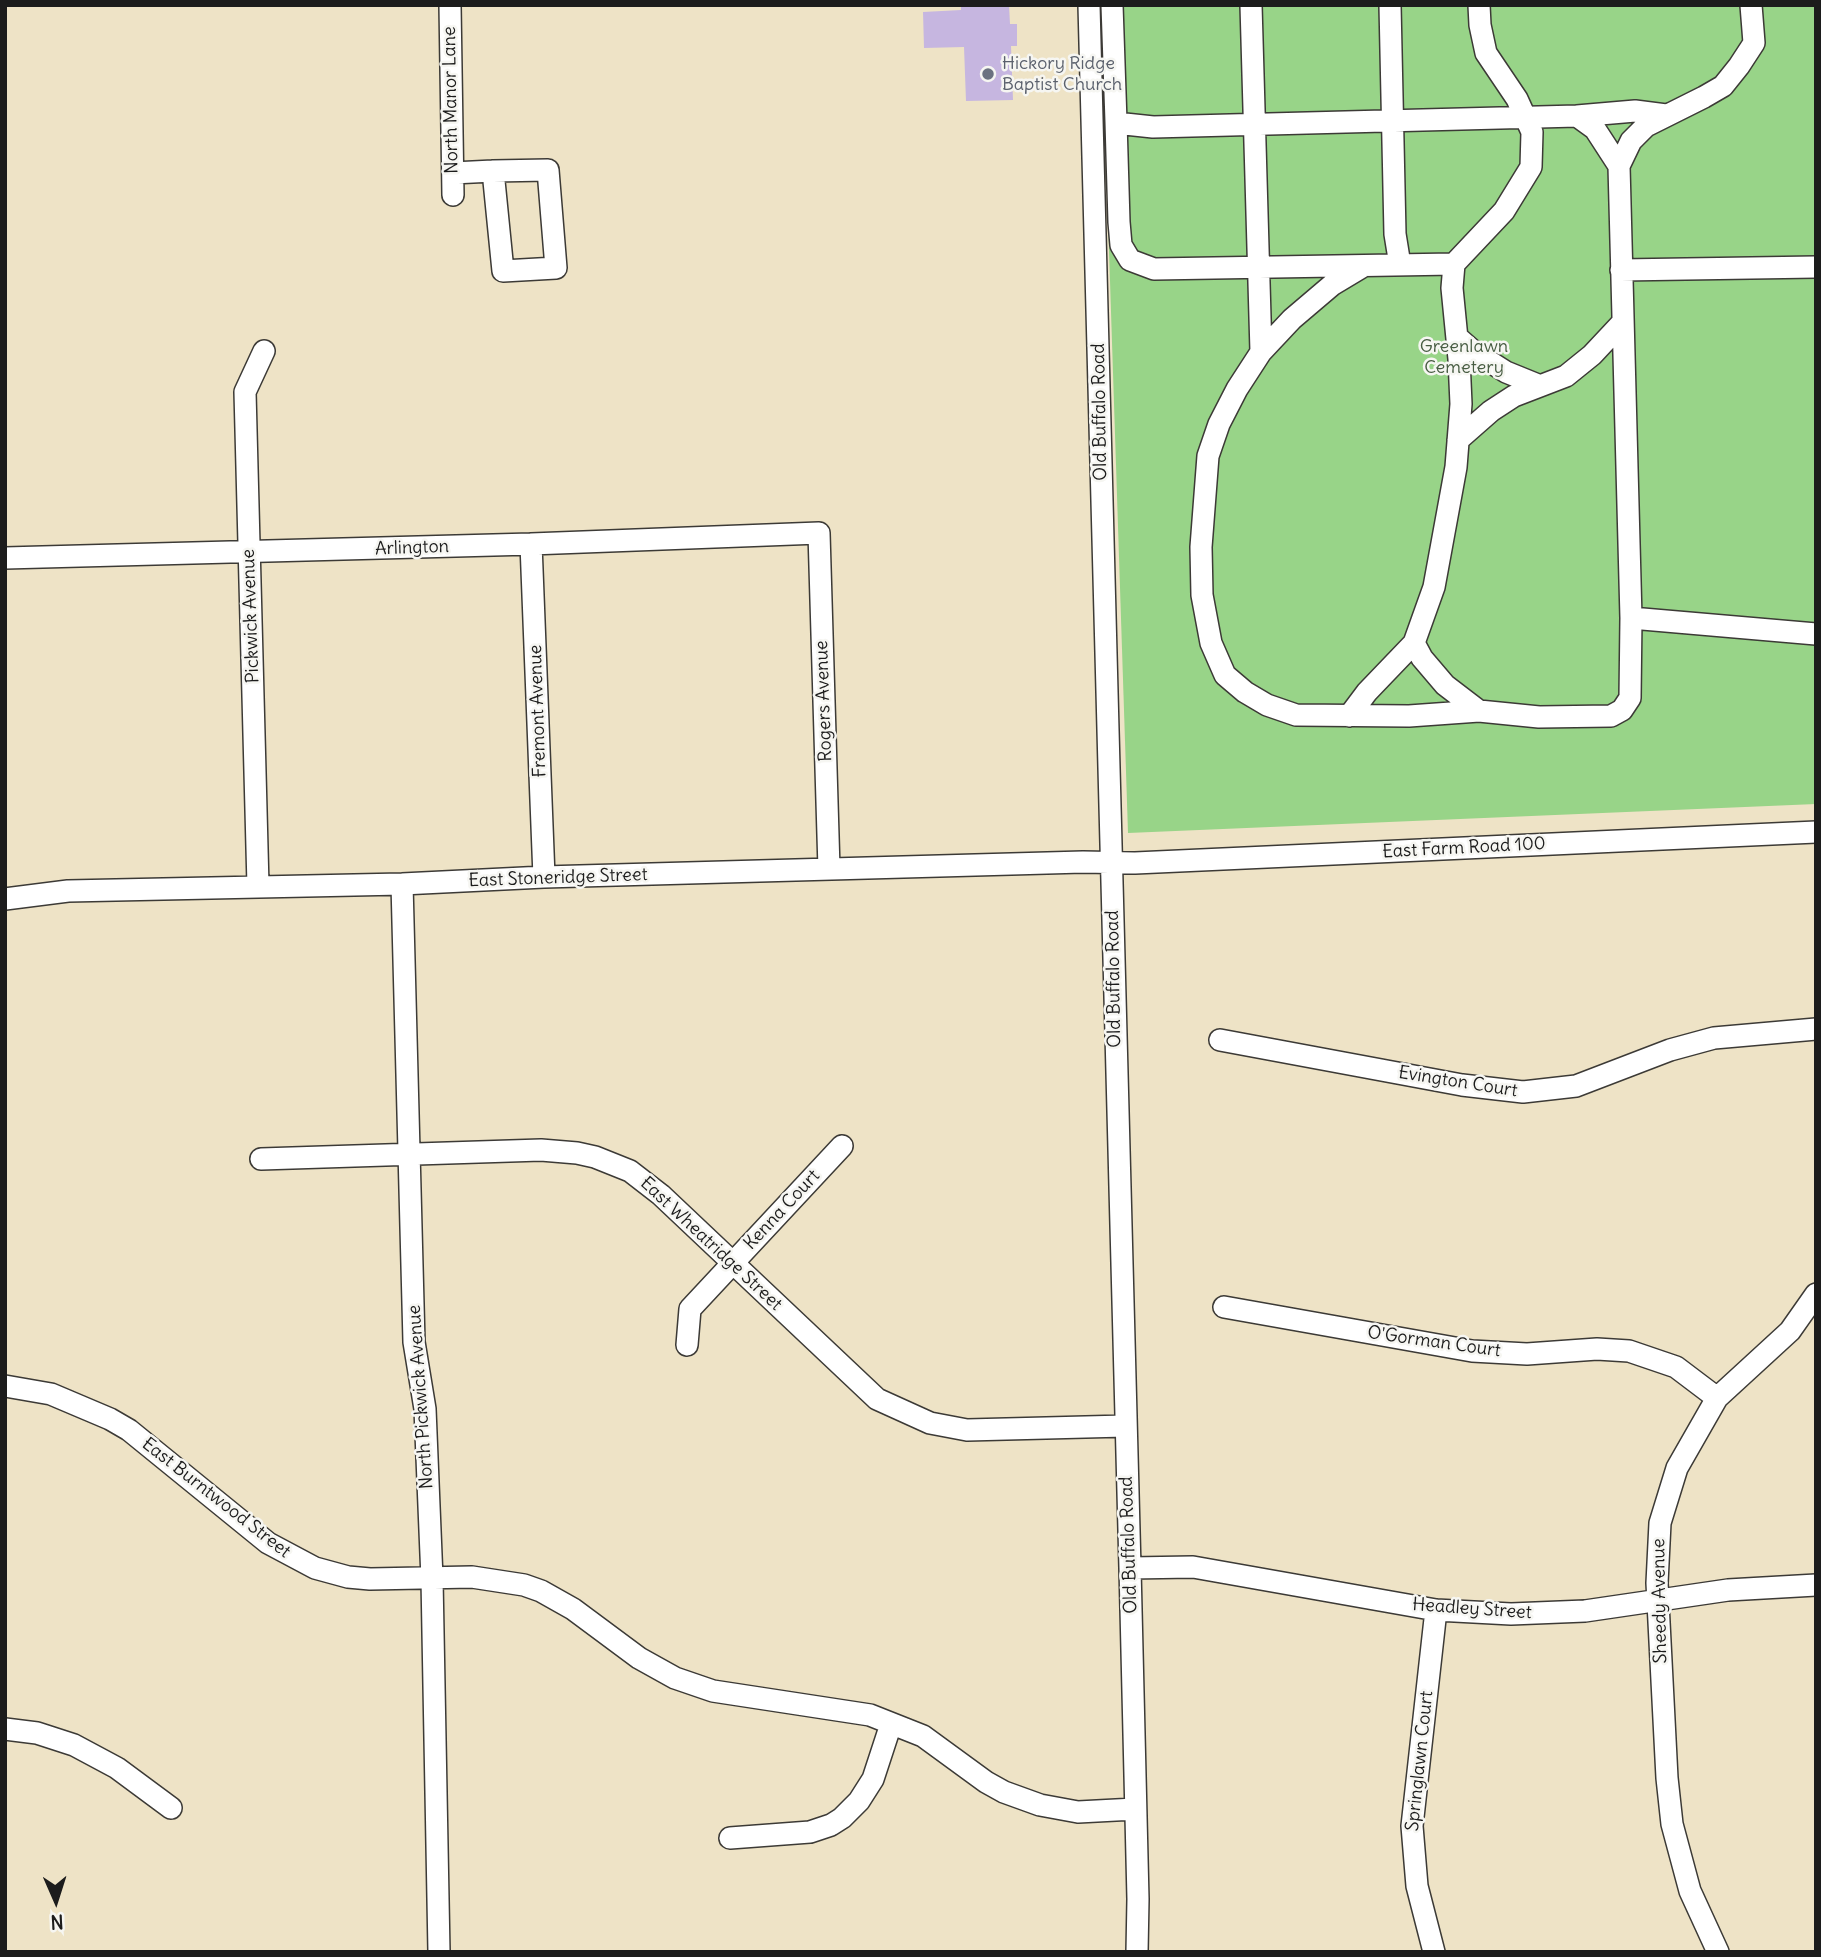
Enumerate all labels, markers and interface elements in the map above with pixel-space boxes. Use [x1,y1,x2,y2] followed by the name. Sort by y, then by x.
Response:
[439,26,463,174] street label: North Manor Lane
[1002,53,1122,96] place label: Hickory Ridge Baptist Church
[980,66,996,82] marker: Hickory Ridge Baptist Church
[1420,336,1508,378] park label: Greenlawn Cemetery
[1088,343,1112,481] street label: Old Buffalo Road
[375,536,449,560] street label: Arlington
[238,548,264,684] street label: Pickwick Avenue
[811,640,837,762] street label: Rogers Avenue
[525,644,551,778] street label: Fremont Avenue
[1382,833,1546,863] street label: East Farm Road 100
[468,864,648,892] street label: East Stoneridge Street
[1102,910,1126,1048] street label: Old Buffalo Road
[1397,1062,1519,1102] street label: Evington Court
[739,1166,825,1254] street label: Kenna Court
[636,1173,786,1315] street label: East Wheatridge Street
[404,1304,438,1490] street label: North Pickwick Avenue
[1366,1322,1502,1362] street label: O'Gorman Court
[137,1433,295,1563] street label: East Burntwood Street
[1116,1476,1142,1614] street label: Old Buffalo Road
[1648,1538,1672,1664] street label: Sheedy Avenue
[1412,1594,1532,1624] street label: Headley Street
[1402,1690,1438,1832] street label: Springlawn Court
[21,1866,91,1936] north arrow
[50,1910,64,1934] text: N

